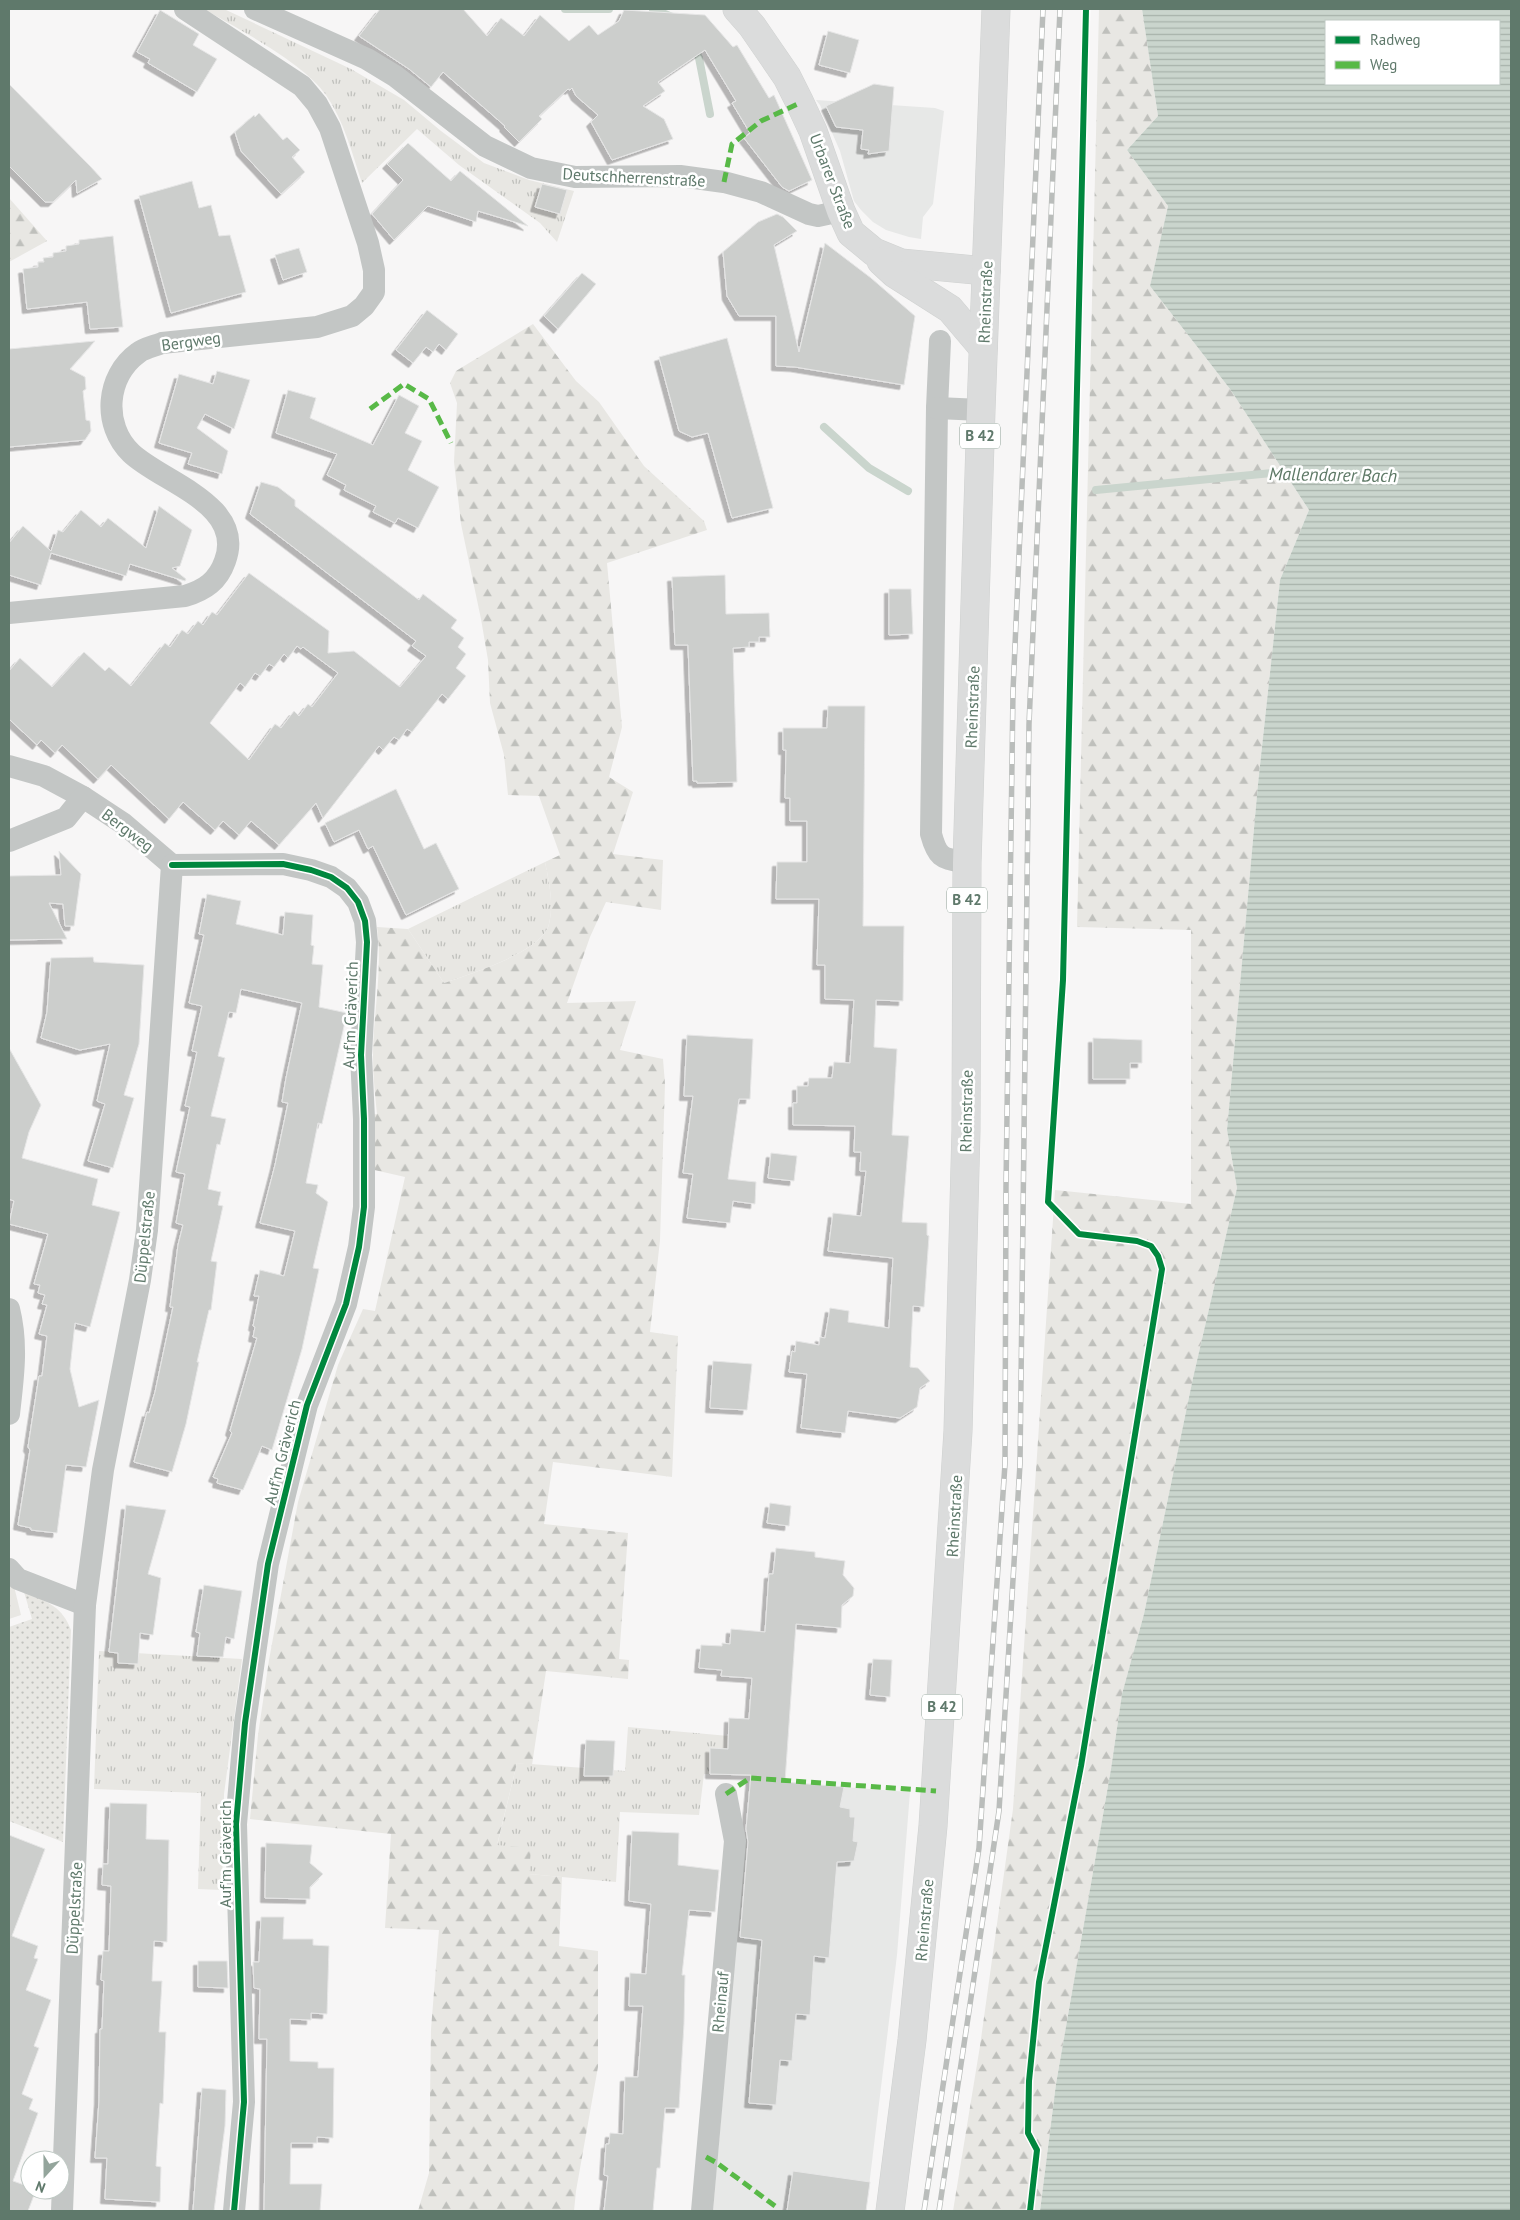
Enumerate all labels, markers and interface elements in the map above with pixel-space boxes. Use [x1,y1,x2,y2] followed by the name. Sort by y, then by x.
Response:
[1325,20,1500,85] legend
[1370,30,1421,49] text: Radweg
[1370,55,1397,74] text: Weg
[806,130,860,232] street label: Urbarer Straße
[562,163,706,191] street label: Deutschherrenstraße
[974,260,996,344] street label: Rheinstraße
[160,327,222,355] street label: Bergweg
[960,424,1000,448] road number: B 42
[1269,462,1397,487] water label: Mallendarer Bach
[961,665,983,749] street label: Rheinstraße
[98,804,158,856] street label: Bergweg
[947,888,987,912] road number: B 42
[338,961,362,1069] street label: Auf'm Gräverich
[955,1070,977,1152] street label: Rheinstraße
[129,1190,159,1284] street label: Düppelstraße
[259,1397,305,1507] street label: Auf'm Gräverich
[942,1474,966,1558] street label: Rheinstraße
[922,1694,962,1720] road number: B 42
[215,1800,235,1908] street label: Auf'm Gräverich
[62,1861,86,1955] street label: Düppelstraße
[910,1878,938,1962] street label: Rheinstraße
[707,1970,733,2033] street label: Rheinauf
[20,2150,70,2200] north arrow
[33,2177,48,2197] text: N

